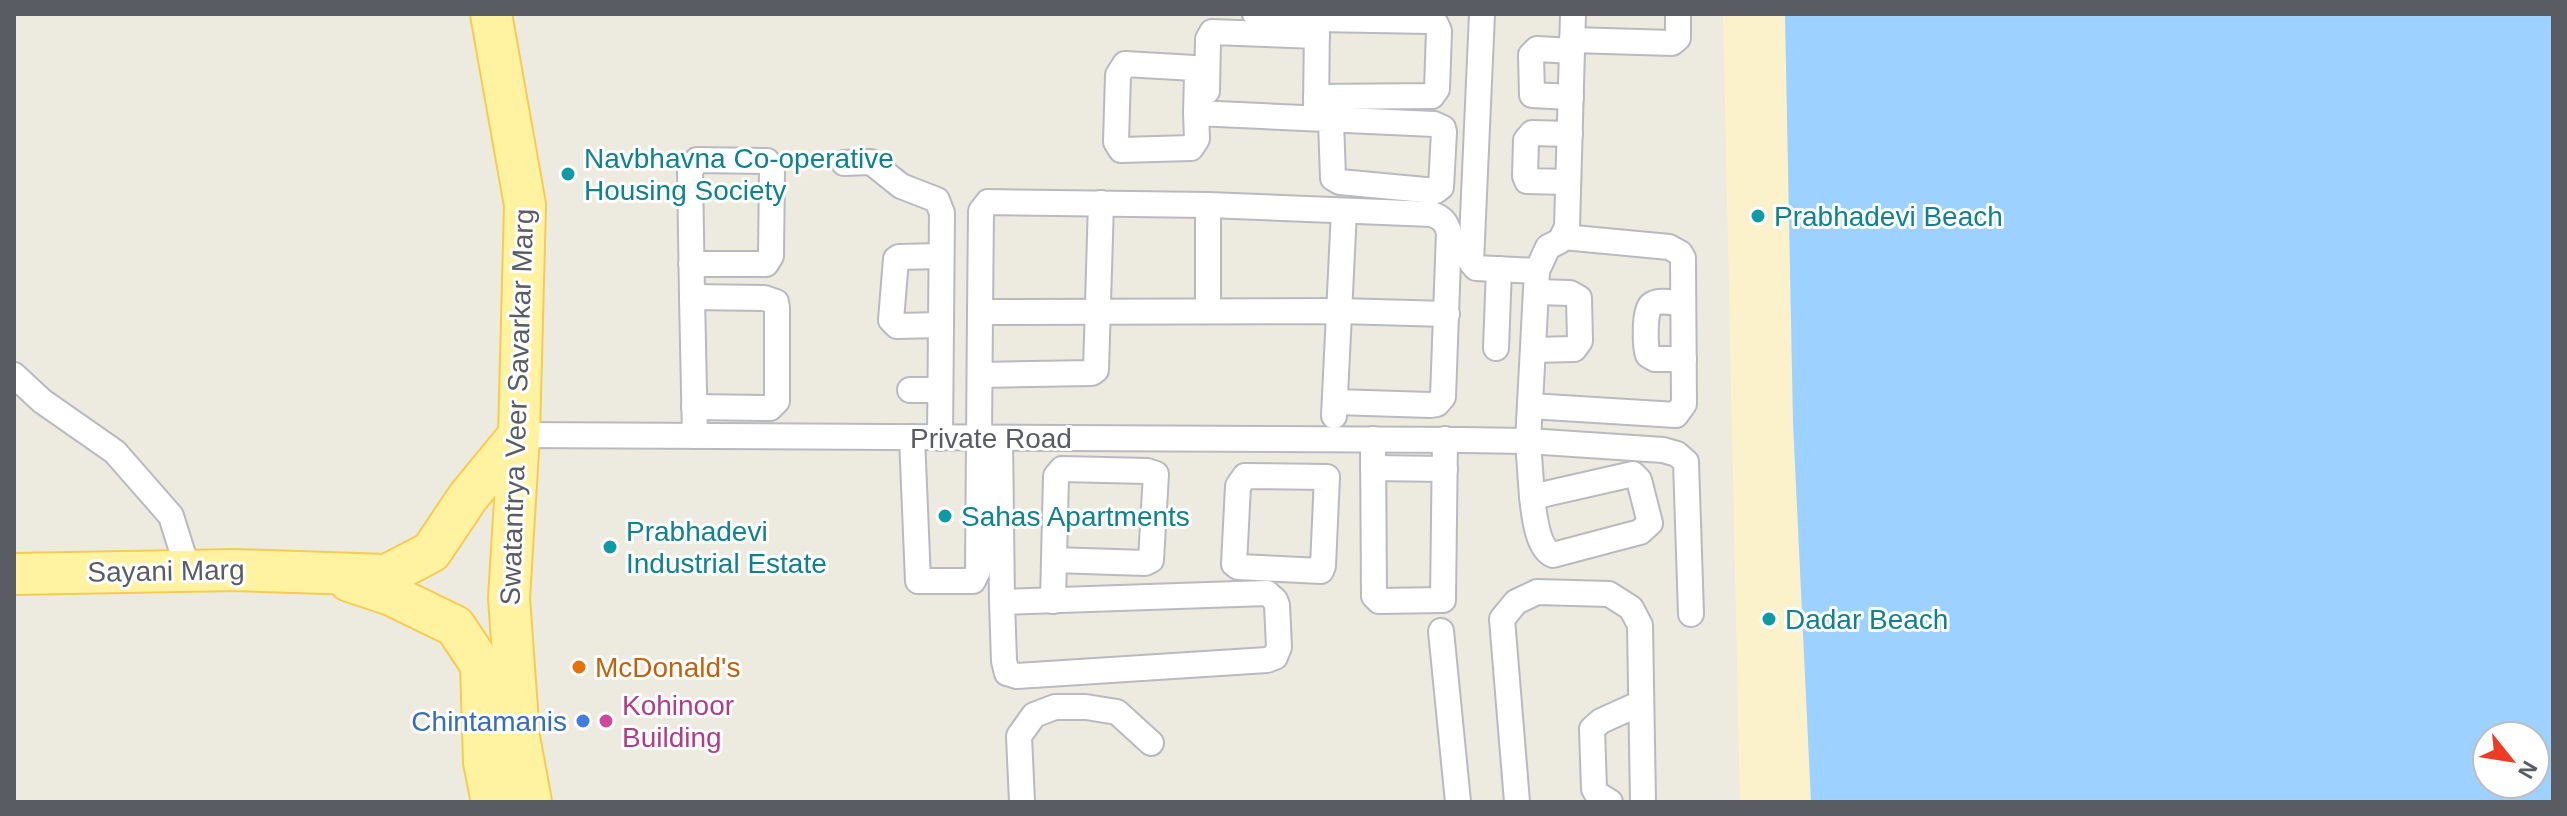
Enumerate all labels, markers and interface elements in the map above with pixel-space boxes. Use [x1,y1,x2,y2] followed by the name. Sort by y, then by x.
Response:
[584,143,894,206] place label: Navbhavna Co-operative Housing Society
[559,165,577,183] marker: Navbhavna Co-operative Housing Society
[1774,201,2003,232] place label: Prabhadevi Beach
[1749,207,1767,225] marker: Prabhadevi Beach
[495,208,539,606] street label: Swatantrya Veer Savarkar Marg
[910,423,1072,454] street label: Private Road
[961,501,1190,532] place label: Sahas Apartments
[936,507,954,525] marker: Sahas Apartments
[626,516,827,579] place label: Prabhadevi Industrial Estate
[601,538,619,556] marker: Prabhadevi Industrial Estate
[87,554,245,588] street label: Sayani Marg
[1785,604,1948,635] place label: Dadar Beach
[1760,610,1778,628] marker: Dadar Beach
[595,652,740,683] place label: McDonald's
[570,658,588,676] marker: McDonald's
[622,690,734,753] place label: Kohinoor Building
[411,706,567,737] place label: Chintamanis
[574,712,592,730] marker: Chintamanis
[597,712,615,730] marker: Kohinoor Building
[2471,720,2551,800] north arrow
[2513,757,2543,783] text: N

